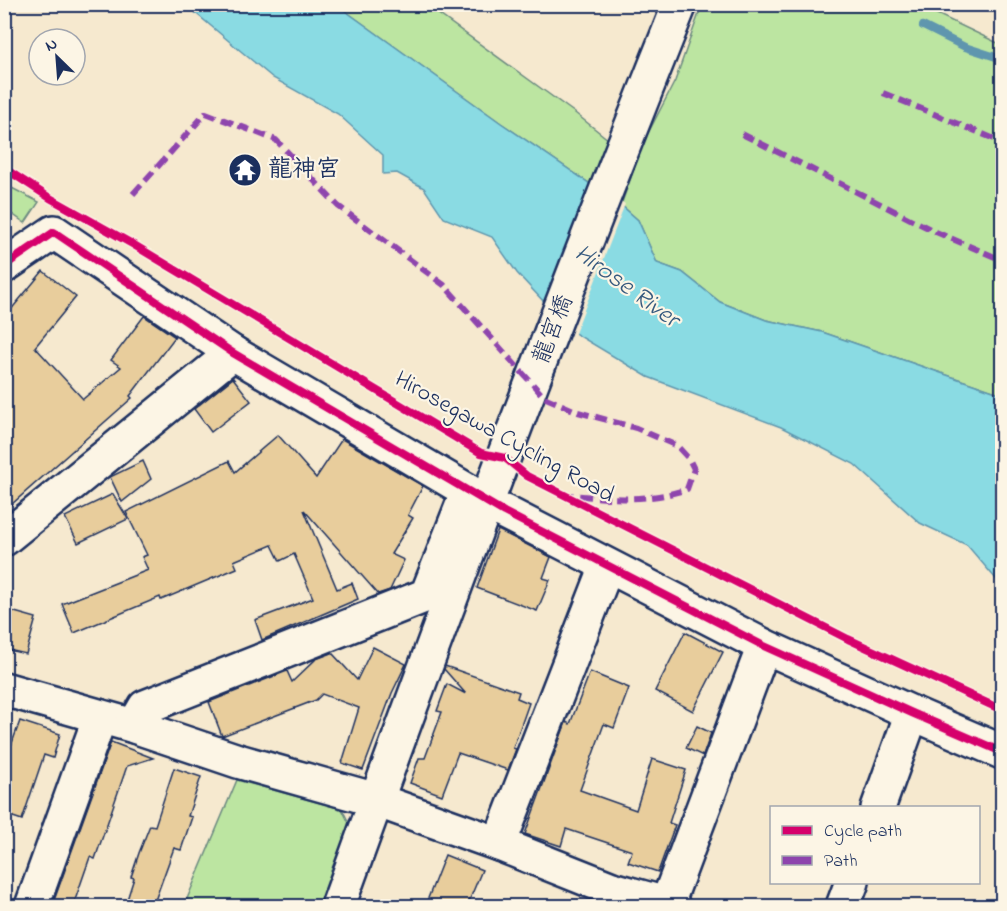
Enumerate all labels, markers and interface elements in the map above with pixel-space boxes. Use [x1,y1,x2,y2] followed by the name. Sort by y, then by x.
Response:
[27,27,87,87] north arrow
[42,32,62,58] text: N
[227,152,263,188] temple icon: 龍神宮
[268,153,340,188] place label: 龍神宮
[565,236,689,340] water label: Hirose River
[525,290,583,370] street label: 龍宮橋
[387,363,621,514] street label: Hirosegawa Cycling Road
[770,806,980,884] legend
[824,819,902,845] text: Cycle path
[824,849,858,875] text: Path

